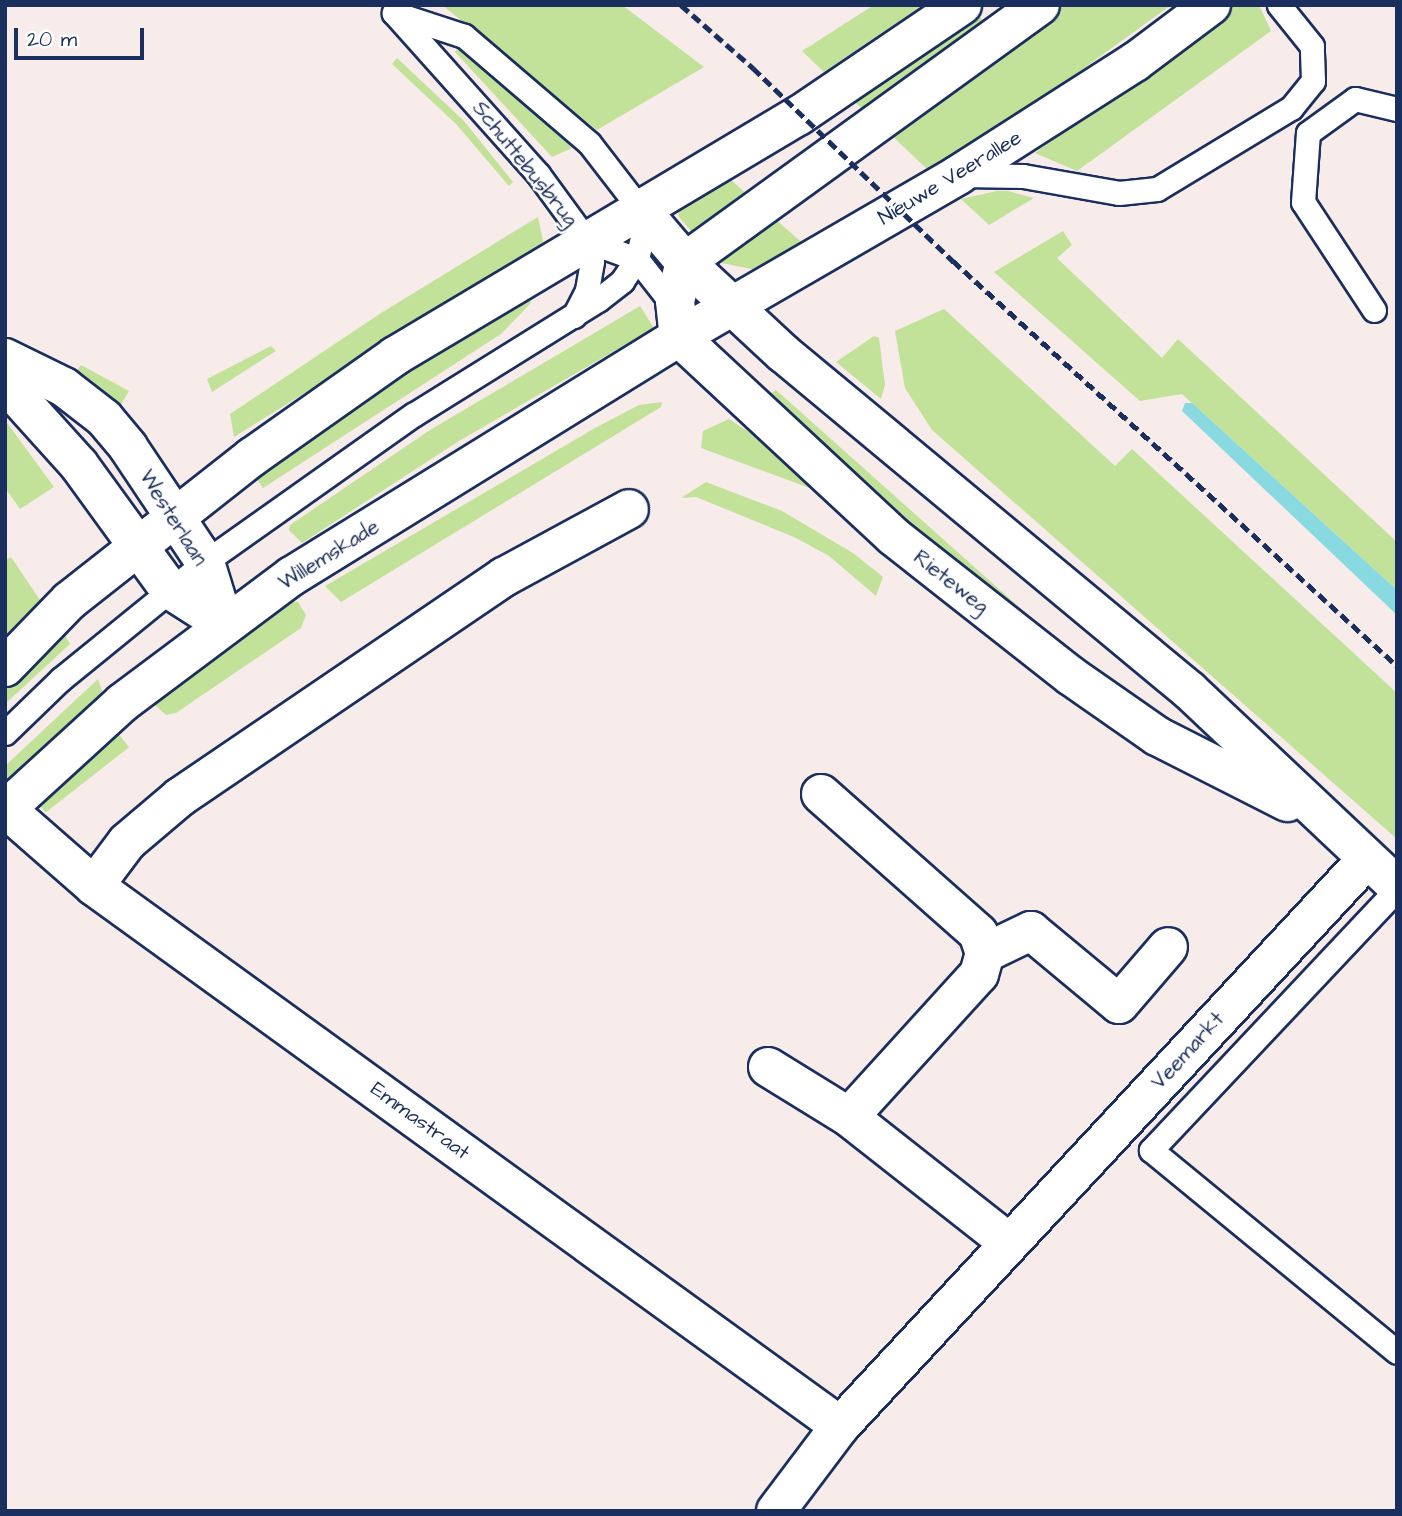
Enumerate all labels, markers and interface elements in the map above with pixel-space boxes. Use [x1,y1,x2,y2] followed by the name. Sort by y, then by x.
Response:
[18,14,147,58] scale bar
[27,25,77,54] text: 20 m
[467,96,583,232] street label: Schuttebusbrug
[874,125,1026,231] street label: Nieuwe Veerallee
[134,465,212,571] street label: Westerlaan
[274,514,384,596] street label: Willemskade
[908,545,994,619] street label: Rieteweg
[1146,1007,1230,1095] street label: Veemarkt
[366,1077,474,1165] street label: Emmastraat

